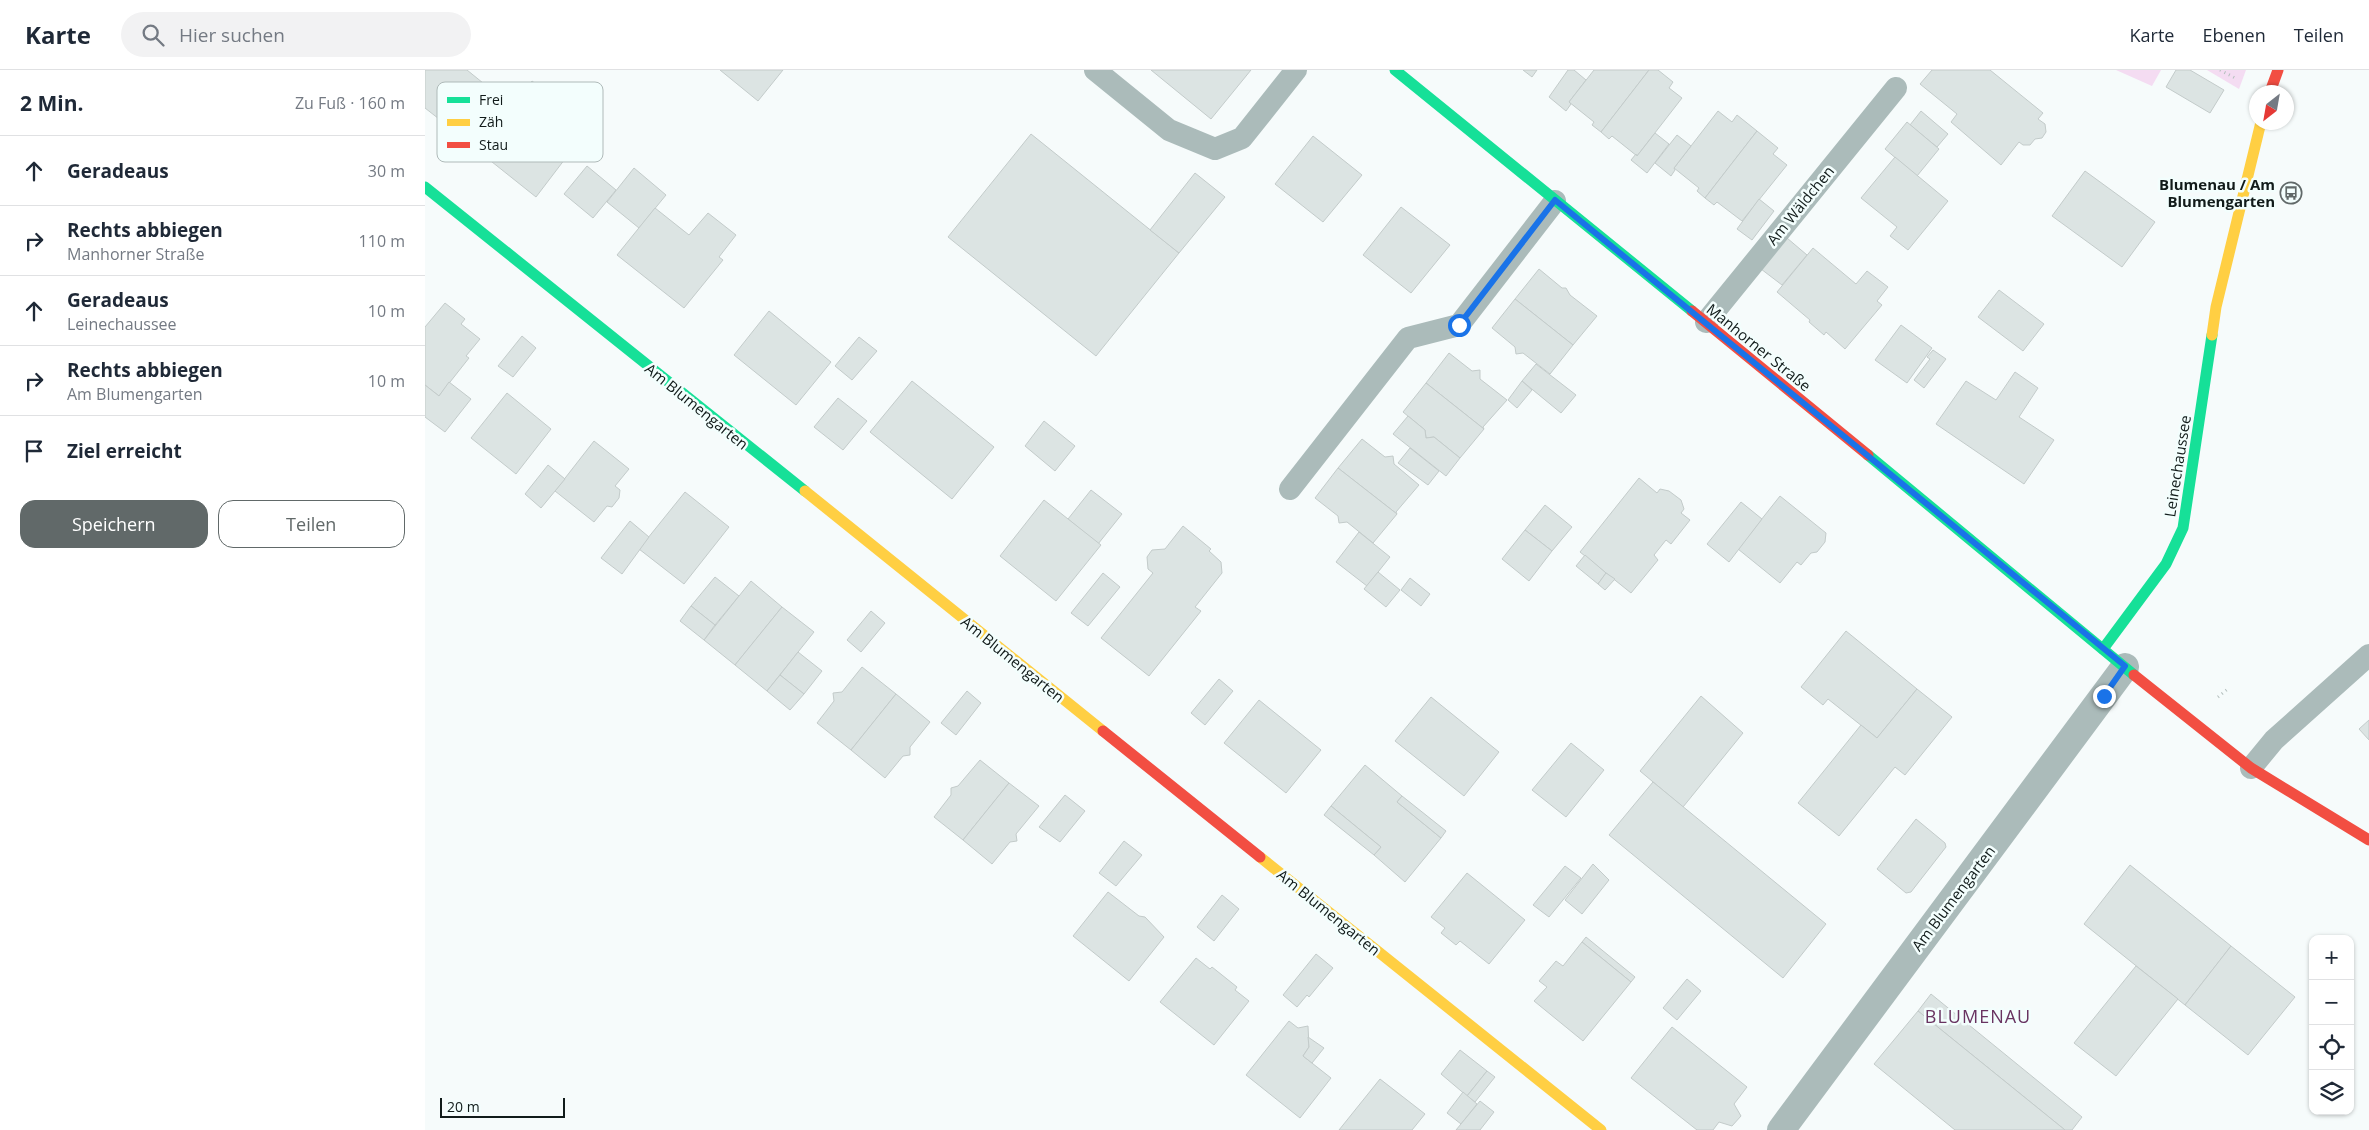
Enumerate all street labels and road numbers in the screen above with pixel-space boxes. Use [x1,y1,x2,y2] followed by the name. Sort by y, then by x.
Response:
[1762,161,1838,249] street label: Am Wäldchen
[1703,299,1815,395] street label: Manhorner Straße
[641,358,753,454] street label: Am Blumengarten
[2159,414,2195,518] street label: Leinechaussee
[957,611,1069,707] street label: Am Blumengarten
[1907,841,1999,955] street label: Am Blumengarten
[1273,864,1385,960] street label: Am Blumengarten

